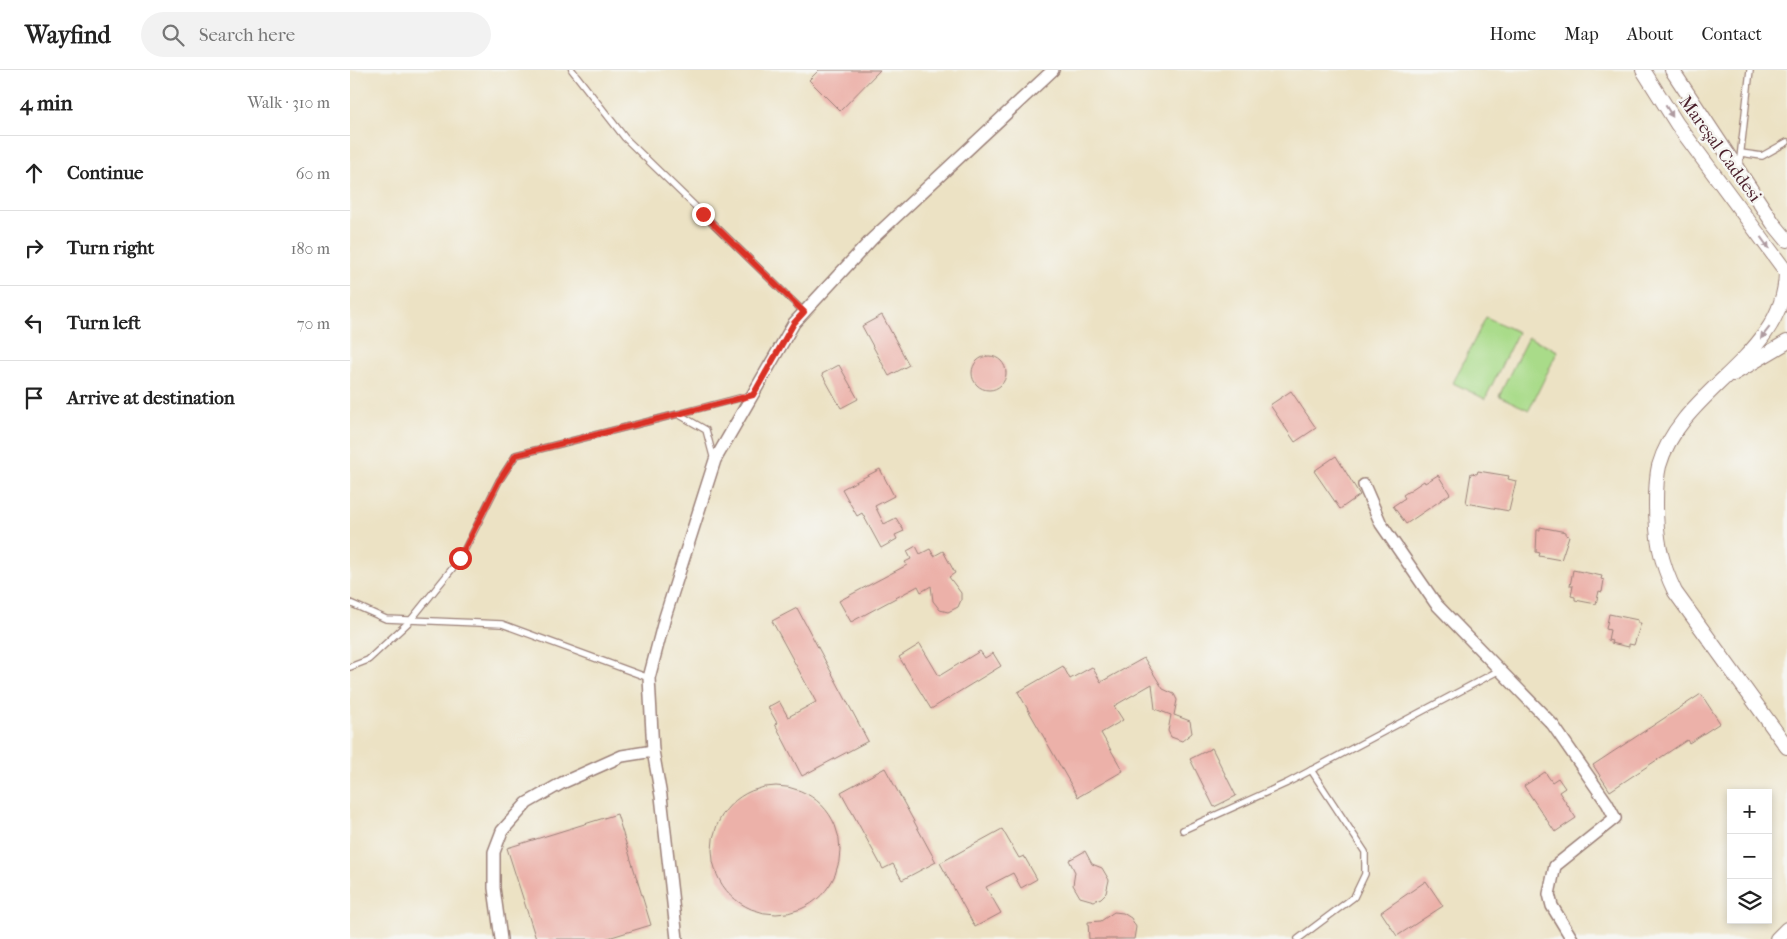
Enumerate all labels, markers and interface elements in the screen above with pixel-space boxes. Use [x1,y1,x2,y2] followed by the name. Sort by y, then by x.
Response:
[141,12,491,57] search box
[25,21,111,49] text: Wayfind
[159,21,187,49] icon: search
[199,24,295,46] text: Search here
[1489,24,1536,45] text: Home
[1564,24,1599,45] text: Map
[1627,24,1673,45] text: About
[1701,24,1762,45] text: Contact
[20,91,73,115] text: 4 min
[1674,92,1766,207] street label: Mareşal Caddesi
[247,93,330,112] text: Walk · 310 m
[1665,105,1674,118] one-way arrow
[20,159,48,187] icon: ahead
[67,162,143,184] text: Continue
[296,164,330,183] text: 60 m
[692,203,715,226] route end
[20,234,48,262] icon: right
[1759,236,1770,249] one-way arrow
[67,237,154,259] text: Turn right
[291,239,330,258] text: 180 m
[20,309,48,337] icon: left
[67,312,141,334] text: Turn left
[297,314,330,333] text: 70 m
[1760,326,1770,340] one-way arrow
[20,384,48,412] icon: arrive
[67,387,235,409] text: Arrive at destination
[449,547,472,570] route start
[1727,789,1772,924] map controls
[1727,789,1772,834] button: +
[1727,834,1772,879] button: −
[1727,879,1772,924] button: layers

